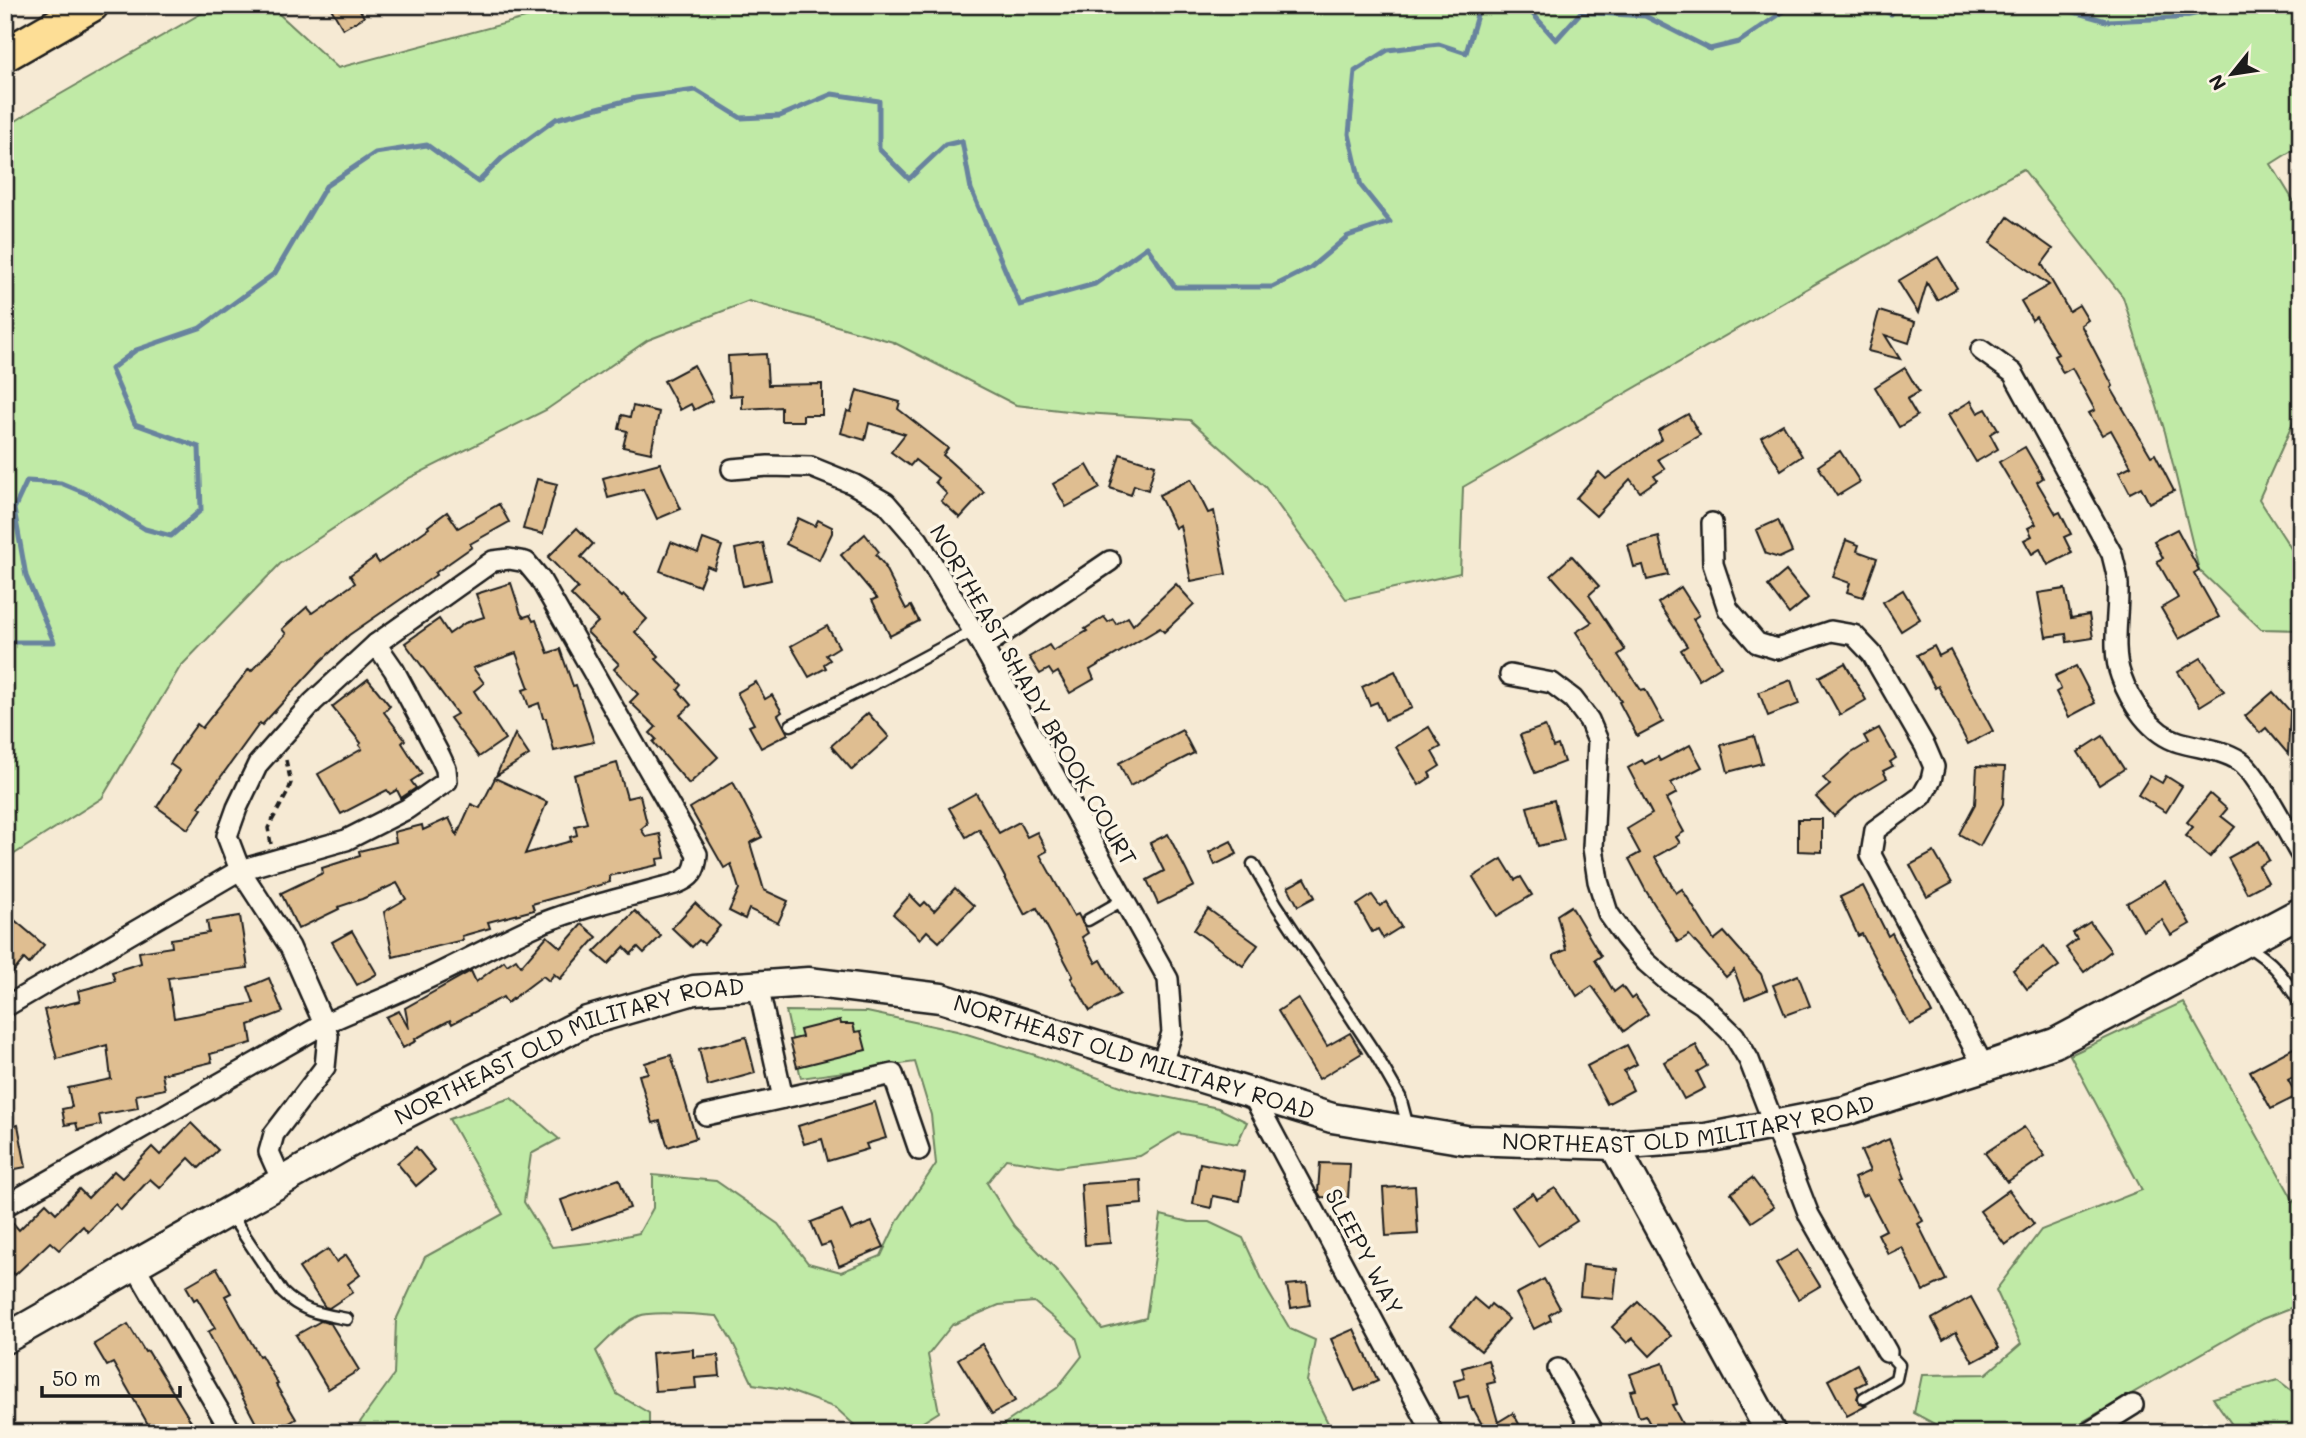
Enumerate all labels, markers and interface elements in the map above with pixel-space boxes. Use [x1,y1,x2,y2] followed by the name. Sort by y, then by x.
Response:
[2198,38,2268,108] north arrow
[2202,70,2231,95] text: N
[924,518,1144,871] street label: NORTHEAST SHADY BROOK COURT
[389,971,745,1131] street label: NORTHEAST OLD MILITARY ROAD
[950,987,1319,1126] street label: NORTHEAST OLD MILITARY ROAD
[1502,1087,1878,1159] street label: NORTHEAST OLD MILITARY ROAD
[1319,1183,1411,1320] street label: SLEEPY WAY
[42,1354,180,1398] scale bar
[52,1364,101,1391] text: 50 m

